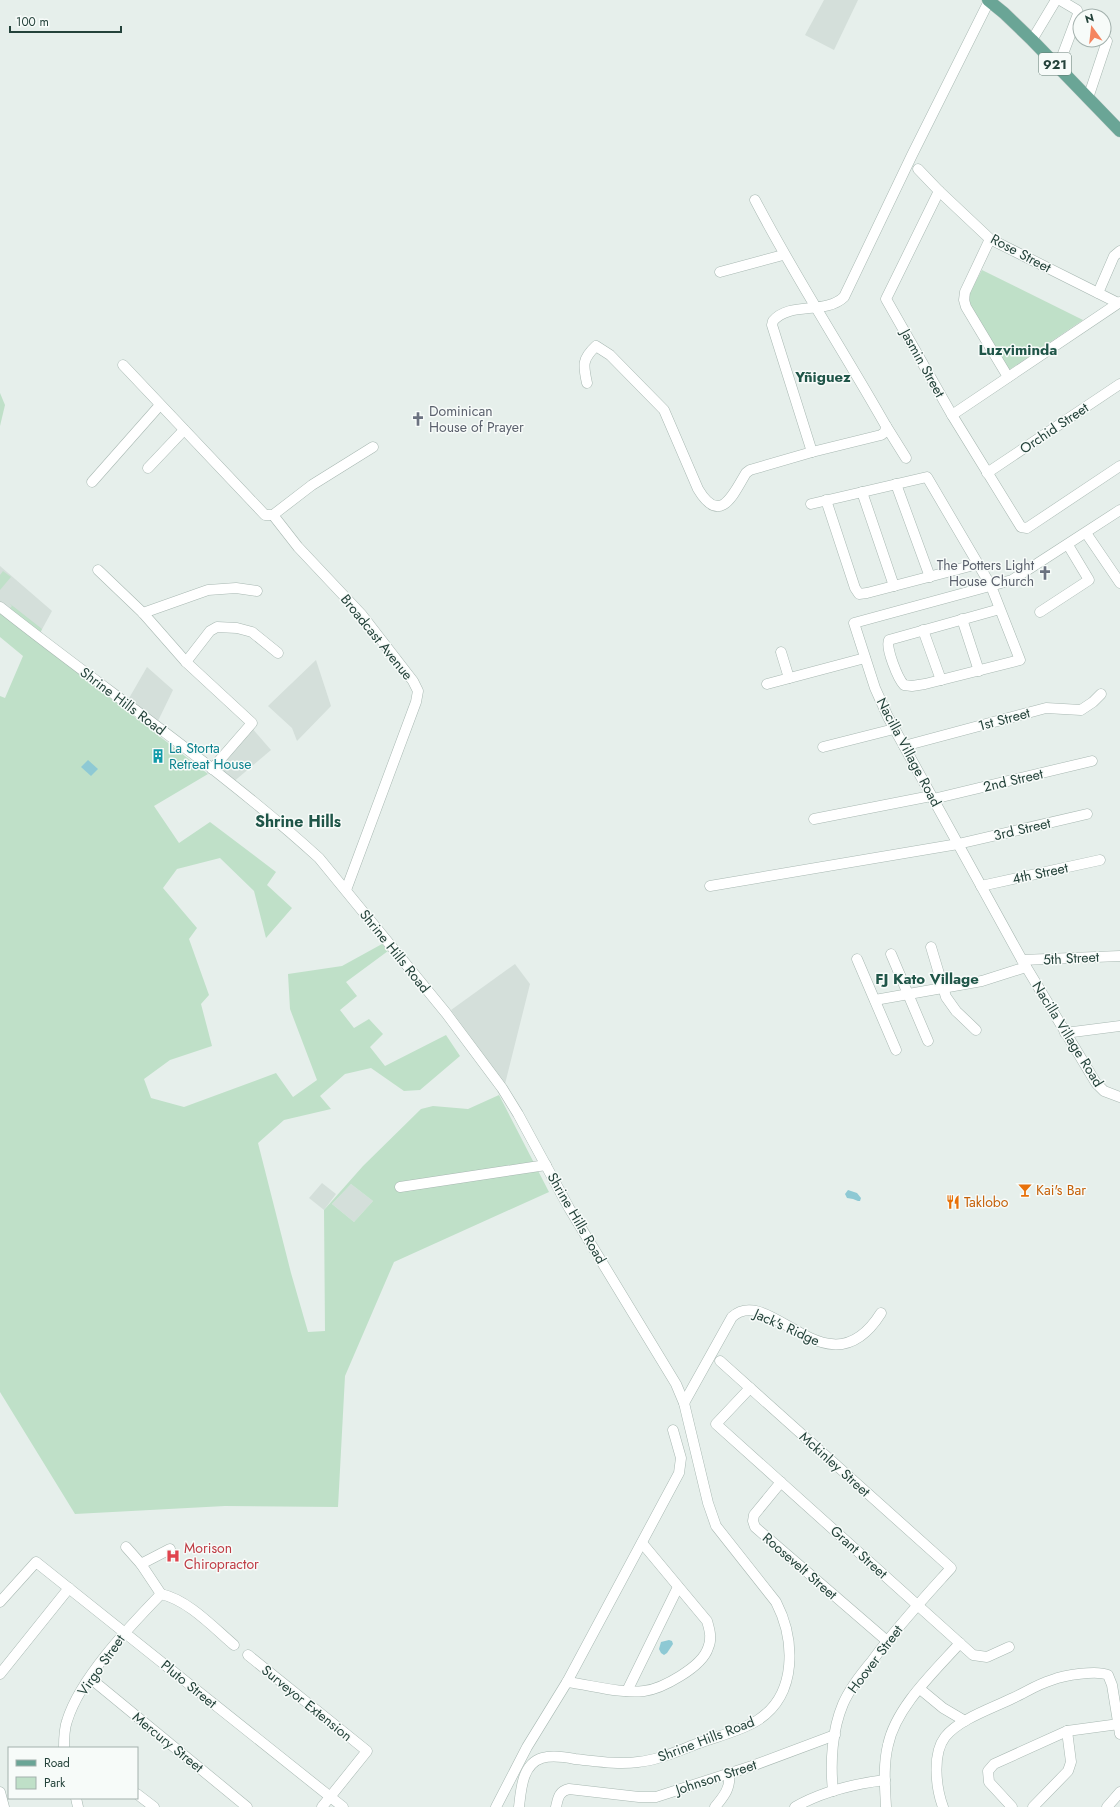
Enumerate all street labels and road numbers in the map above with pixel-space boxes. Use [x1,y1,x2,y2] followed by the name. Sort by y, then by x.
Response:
[1039,53,1071,75] road number: 921
[987,229,1055,278] street label: Rose Street
[895,323,950,401] street label: Jasmin Street
[1016,397,1093,458] street label: Orchid Street
[336,590,418,684] street label: Broadcast Avenue
[76,662,170,740] street label: Shrine Hills Road
[872,694,946,810] street label: Nacilla Village Road
[976,702,1033,736] street label: 1st Street
[981,763,1046,797] street label: 2nd Street
[991,813,1053,845] street label: 3rd Street
[1010,857,1070,889] street label: 4th Street
[355,905,435,997] street label: Shrine Hills Road
[1042,947,1100,969] street label: 5th Street
[1027,977,1109,1091] street label: Nacilla Village Road
[543,1169,611,1267] street label: Shrine Hills Road
[749,1303,823,1350] street label: Jack's Ridge
[795,1427,875,1502] street label: Mckinley Street
[826,1521,892,1584] street label: Grant Street
[758,1528,842,1605] street label: Roosevelt Street
[843,1620,908,1697] street label: Hoover Street
[73,1630,130,1700] street label: Virgo Street
[157,1655,222,1713] street label: Pluto Street
[257,1660,357,1746] street label: Surveyor Extension
[128,1707,208,1777] street label: Mercury Street
[655,1711,757,1767] street label: Shrine Hills Road
[671,1754,760,1800] street label: Johnson Street

